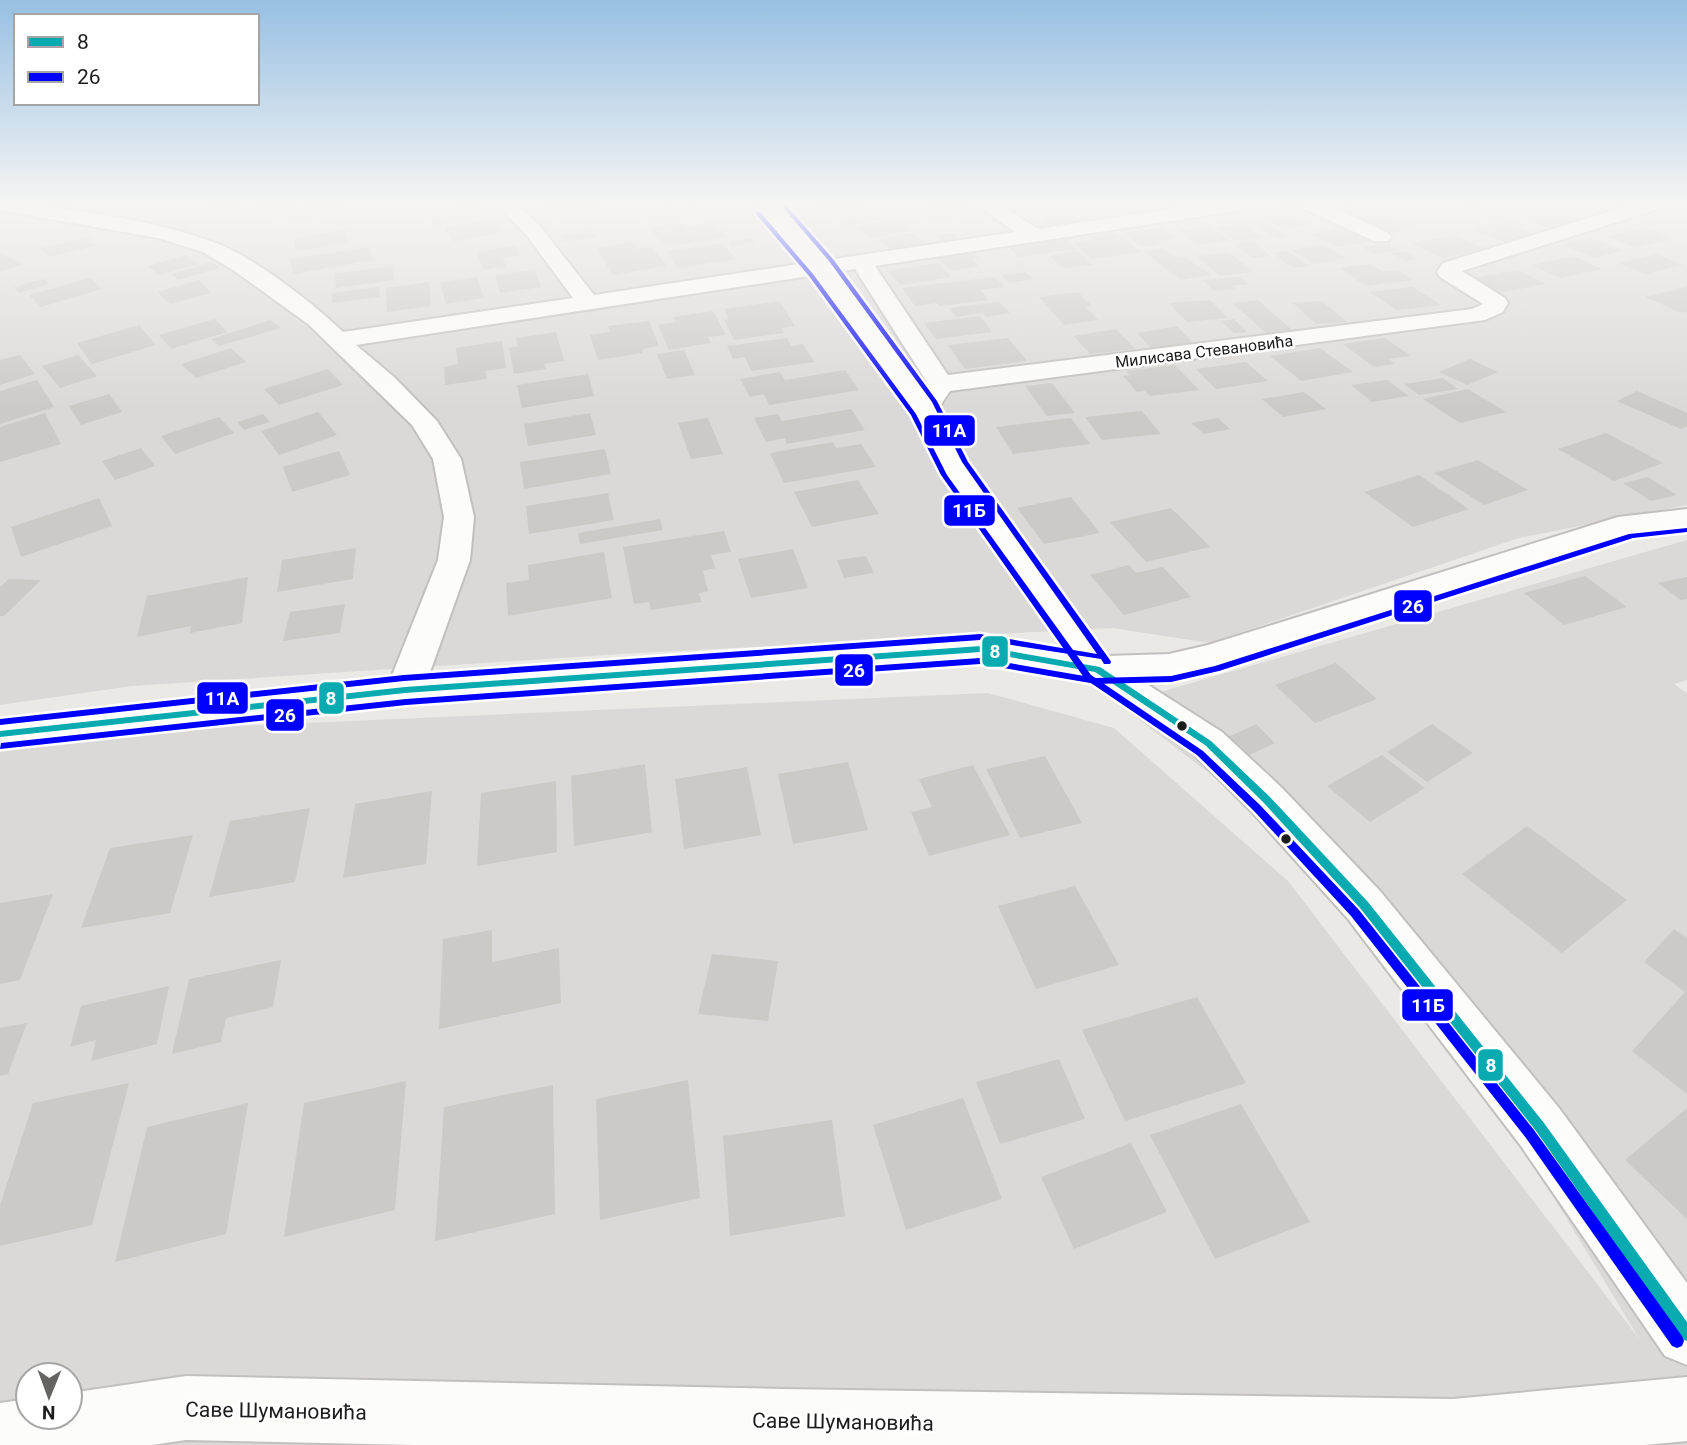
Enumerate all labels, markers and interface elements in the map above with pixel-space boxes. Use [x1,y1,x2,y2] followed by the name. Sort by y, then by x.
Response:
[14,14,259,105] legend
[77,30,89,54] text: 8
[77,65,101,89] text: 26
[1114,331,1294,372] street label: Милисава Стевановића
[923,414,976,447] line badge: 11А
[932,419,967,442] text: 11А
[943,494,996,527] line badge: 11Б
[952,499,986,522] text: 11Б
[1393,589,1433,623] line badge: 26
[1402,595,1424,618] text: 26
[981,635,1009,668] line badge: 8
[990,640,1001,663] text: 8
[834,653,874,687] line badge: 26
[843,659,865,682] text: 26
[196,681,249,715] line badge: 11А
[318,681,345,715] line badge: 8
[205,687,240,710] text: 11А
[326,687,337,710] text: 8
[265,698,305,732] line badge: 26
[274,704,296,727] text: 26
[1175,719,1189,733] unlabelled marker
[1279,832,1293,846] unlabelled marker
[1401,988,1454,1022] line badge: 11Б
[1411,994,1445,1017] text: 11Б
[1477,1048,1504,1082] line badge: 8
[1486,1054,1497,1077] text: 8
[14,1361,84,1431] north arrow
[185,1397,367,1425] street label: Саве Шумановића
[42,1401,56,1424] text: N
[752,1408,934,1436] street label: Саве Шумановића

